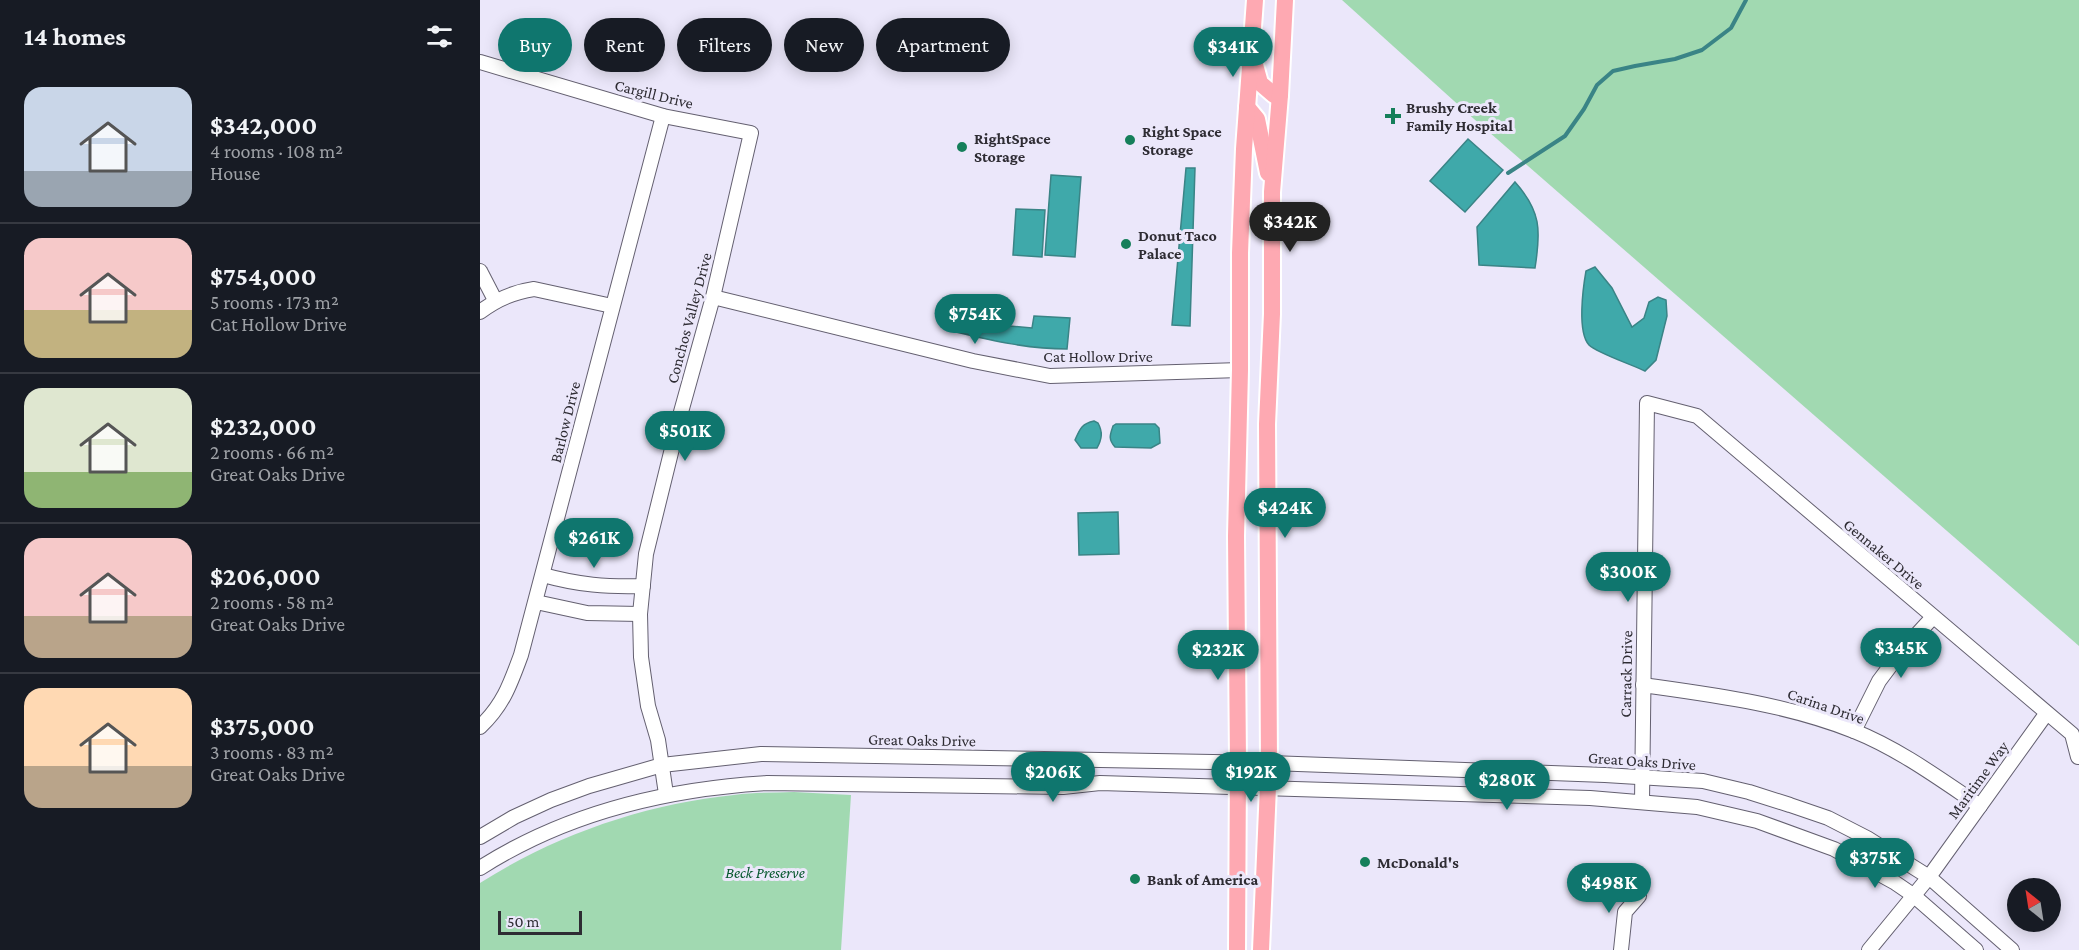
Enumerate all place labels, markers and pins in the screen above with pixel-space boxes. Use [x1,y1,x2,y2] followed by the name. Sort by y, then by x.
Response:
[1191,27,1275,78] pin: $341K
[1406,99,1513,134] place label: Brushy Creek Family Hospital
[1384,107,1402,125] marker: Brushy Creek Family Hospital
[1142,123,1222,158] place label: Right Space Storage
[974,130,1051,165] place label: RightSpace Storage
[1123,133,1137,147] marker: Right Space Storage
[955,140,969,154] marker: RightSpace Storage
[1248,202,1332,253] pin: $342K
[1138,227,1217,262] place label: Donut Taco Palace
[1119,237,1133,251] marker: Donut Taco Palace
[933,294,1017,345] pin: $754K
[643,411,727,462] pin: $501K
[1243,488,1327,539] pin: $424K
[552,518,636,569] pin: $261K
[1586,552,1670,603] pin: $300K
[1859,628,1943,679] pin: $345K
[1176,630,1260,681] pin: $232K
[1011,752,1095,803] pin: $206K
[1209,752,1293,803] pin: $192K
[1465,760,1549,811] pin: $280K
[1833,838,1917,889] pin: $375K
[1377,854,1459,871] place label: McDonald's
[1358,855,1372,869] marker: McDonald's
[1567,863,1651,914] pin: $498K
[1147,871,1258,888] place label: Bank of America
[1128,872,1142,886] marker: Bank of America

